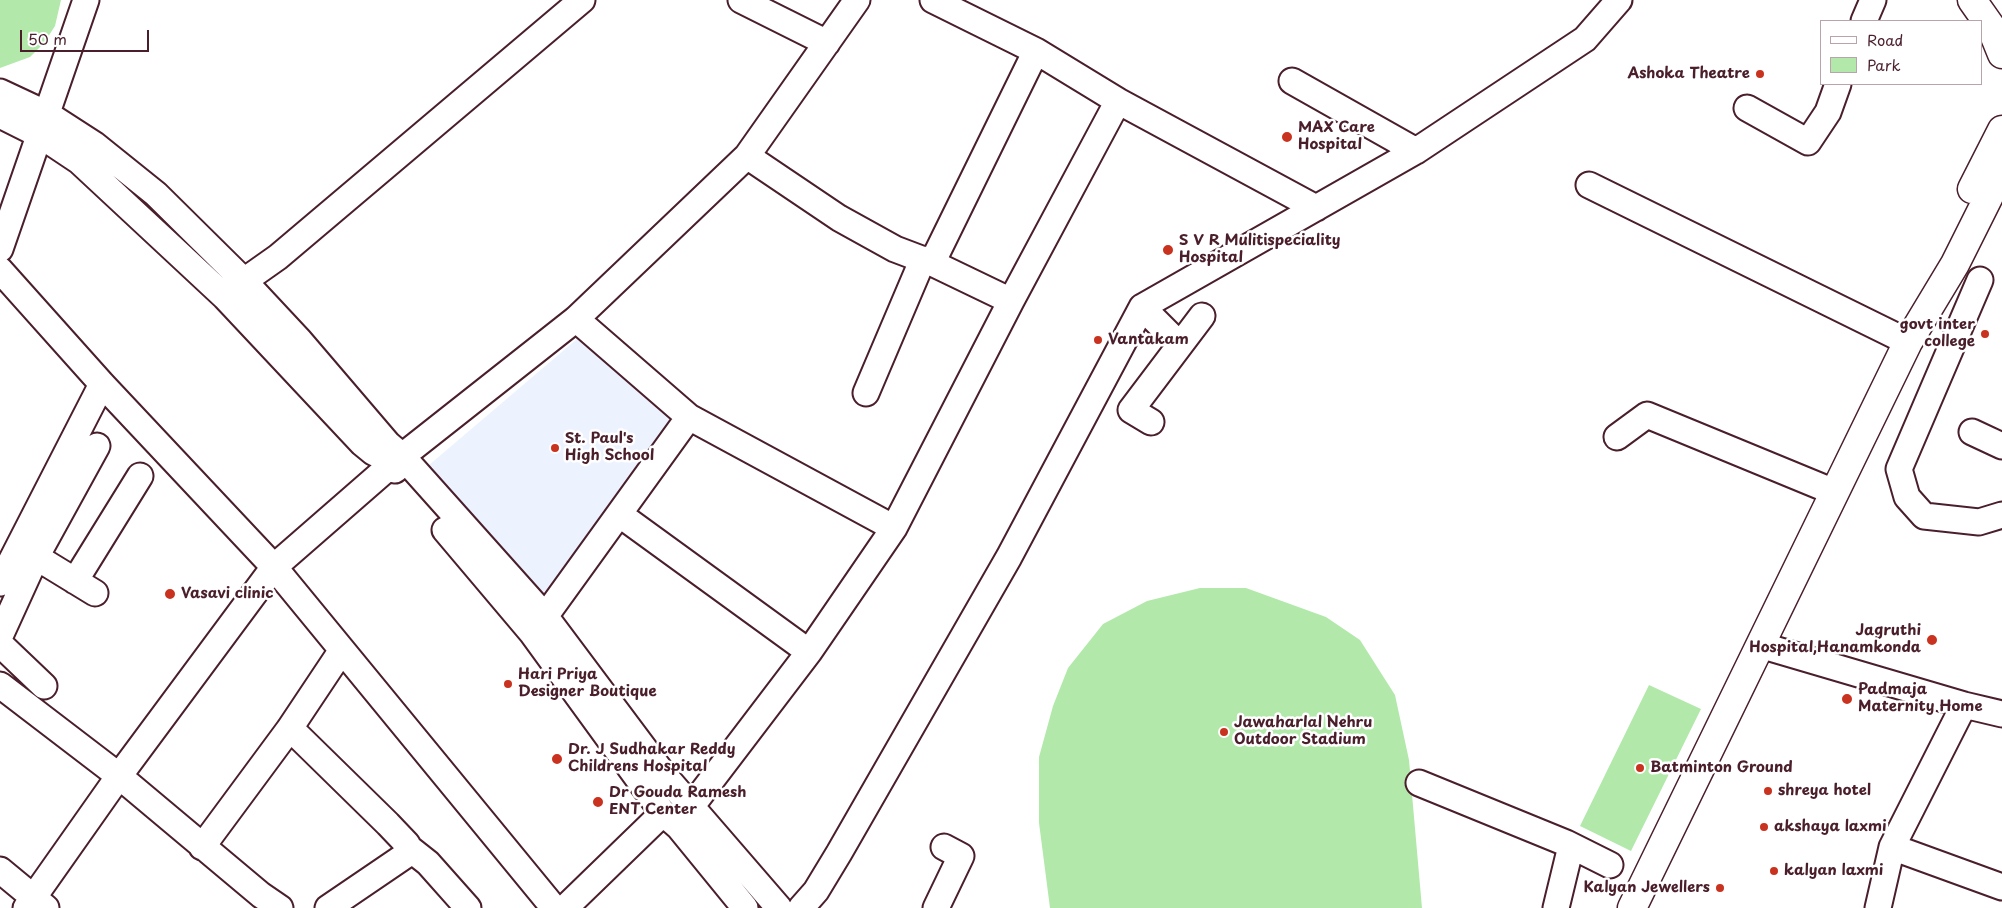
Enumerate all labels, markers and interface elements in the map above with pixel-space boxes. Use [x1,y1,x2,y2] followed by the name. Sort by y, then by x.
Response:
[22,20,151,52] scale bar
[1820,20,1982,85] legend
[28,27,67,50] text: 50 m
[1867,28,1903,51] text: Road
[1867,53,1901,76] text: Park
[1627,65,1750,83] place label: Ashoka Theatre
[1754,68,1766,80] marker: Ashoka Theatre
[1298,119,1375,154] place label: MAX Care Hospital
[1280,130,1294,144] marker: MAX Care Hospital
[1179,232,1341,267] place label: S V R Mulitispeciality Hospital
[1161,243,1175,257] marker: S V R Mulitispeciality Hospital
[1900,316,1975,351] place label: govt inter college
[1979,328,1991,340] marker: govt inter college
[1108,331,1189,349] place label: Vantakam
[1092,334,1104,346] marker: Vantakam
[565,430,654,465] place label: St. Paul's High School
[549,442,561,454] marker: St. Paul's High School
[181,585,274,603] place label: Vasavi clinic
[163,587,177,601] marker: Vasavi clinic
[1749,622,1921,657] place label: Jagruthi Hospital,Hanamkonda
[1925,633,1939,647] marker: Jagruthi Hospital,Hanamkonda
[518,666,657,701] place label: Hari Priya Designer Boutique
[502,678,514,690] marker: Hari Priya Designer Boutique
[1858,681,1983,716] place label: Padmaja Maternity Home
[1840,692,1854,706] marker: Padmaja Maternity Home
[1234,714,1372,749] place label: Jawaharlal Nehru Outdoor Stadium
[1218,726,1230,738] marker: Jawaharlal Nehru Outdoor Stadium
[568,741,735,776] place label: Dr. J Sudhakar Reddy Childrens Hospital
[550,752,564,766] marker: Dr. J Sudhakar Reddy Childrens Hospital
[1650,759,1793,777] place label: Batminton Ground
[1634,762,1646,774] marker: Batminton Ground
[1778,782,1871,800] place label: shreya hotel
[609,784,747,819] place label: Dr Gouda Ramesh ENT Center
[1762,785,1774,797] marker: shreya hotel
[591,795,605,809] marker: Dr Gouda Ramesh ENT Center
[1774,818,1887,836] place label: akshaya laxmi
[1758,821,1770,833] marker: akshaya laxmi
[1784,862,1883,880] place label: kalyan laxmi
[1768,865,1780,877] marker: kalyan laxmi
[1583,879,1710,897] place label: Kalyan Jewellers
[1714,882,1726,894] marker: Kalyan Jewellers

